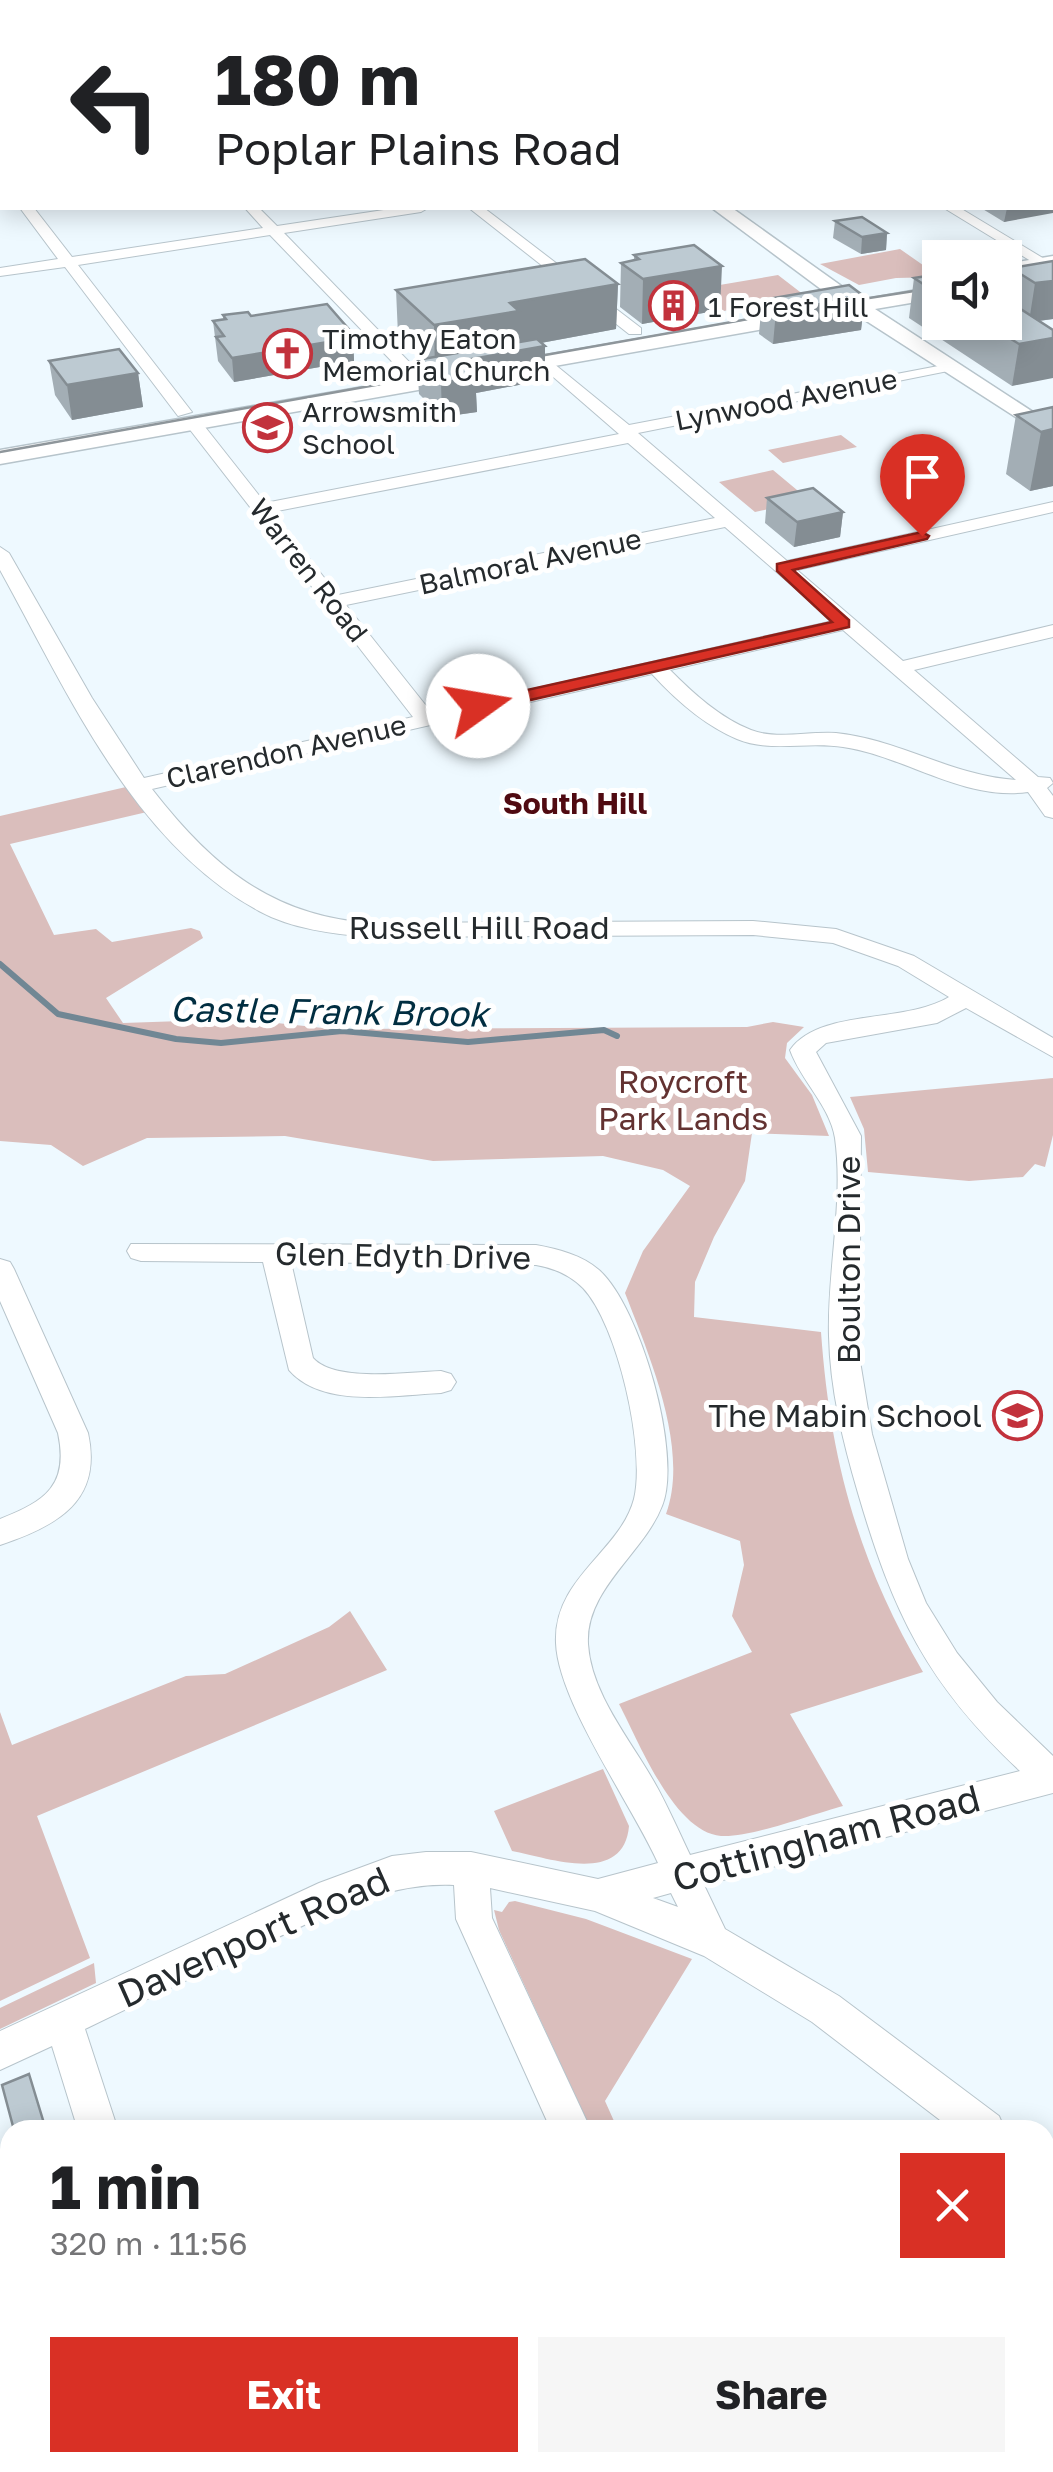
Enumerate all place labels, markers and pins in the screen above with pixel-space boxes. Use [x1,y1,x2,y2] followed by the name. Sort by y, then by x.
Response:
[647,280,699,332] building icon: 1 Forest Hill
[708,290,868,323] place label: 1 Forest Hill
[322,322,550,387] place label: Timothy Eaton Memorial Church
[261,328,313,380] church icon: Timothy Eaton Memorial Church
[302,395,457,460] place label: Arrowsmith School
[241,401,293,453] school or university icon: Arrowsmith School
[880,434,965,537] pin
[991,1389,1043,1441] school or university icon: The Mabin School
[708,1396,982,1434] place label: The Mabin School

